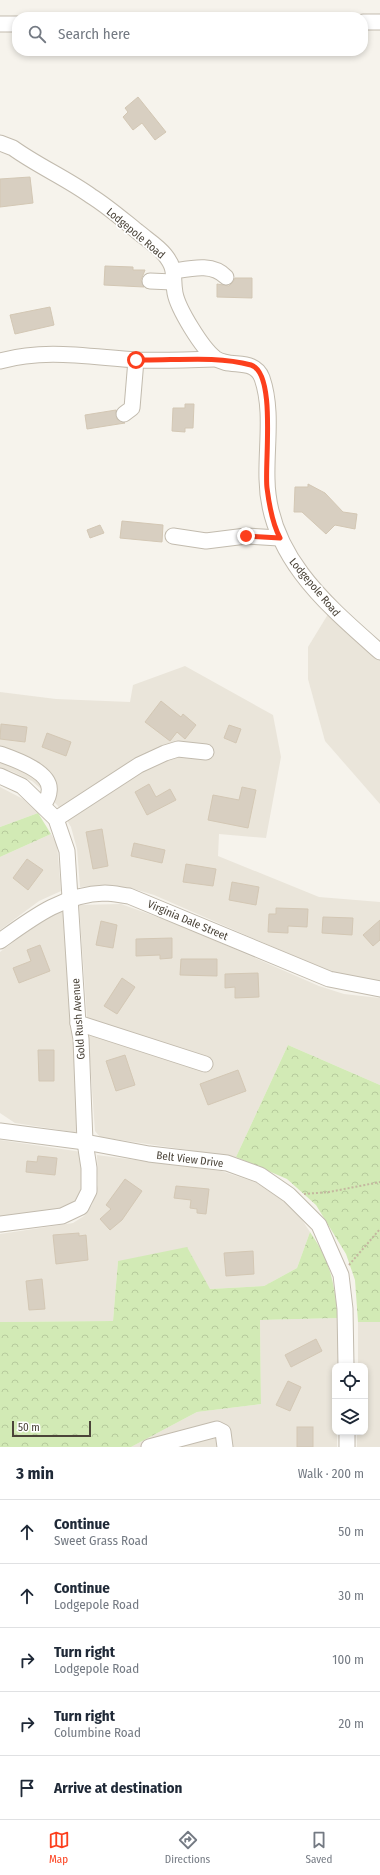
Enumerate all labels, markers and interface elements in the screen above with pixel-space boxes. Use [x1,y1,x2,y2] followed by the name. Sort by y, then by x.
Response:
[12,12,368,56] search box
[26,23,48,45] icon: search
[58,25,130,43] text: Search here
[104,205,167,262] street label: Lodgepole Road
[127,351,145,369] route start
[237,527,255,545] route end
[286,556,343,619] street label: Lodgepole Road
[146,898,230,943] street label: Virginia Dale Street
[69,978,88,1060] street label: Gold Rush Avenue
[156,1149,224,1170] street label: Belt View Drive
[332,1363,368,1435] map controls
[332,1363,368,1399] button: locate
[332,1399,368,1435] button: layers
[12,1419,91,1438] scale bar
[18,1421,40,1434] text: 50 m
[16,1463,54,1484] text: 3 min
[298,1466,364,1481] text: Walk · 200 m
[54,1515,110,1533] text: Continue
[16,1521,38,1543] icon: ahead
[338,1524,364,1539] text: 50 m
[54,1533,148,1548] text: Sweet Grass Road
[54,1579,110,1597] text: Continue
[16,1585,38,1607] icon: ahead
[338,1588,364,1603] text: 30 m
[54,1597,139,1612] text: Lodgepole Road
[54,1643,115,1661] text: Turn right
[16,1649,38,1671] icon: right
[332,1652,364,1667] text: 100 m
[54,1661,139,1676] text: Lodgepole Road
[54,1707,115,1725] text: Turn right
[16,1713,38,1735] icon: right
[338,1716,364,1731] text: 20 m
[54,1725,141,1740] text: Columbine Road
[16,1777,38,1799] icon: arrive
[54,1779,182,1797] text: Arrive at destination
[48,1829,70,1866] tab: Map
[165,1829,210,1866] tab: Directions
[306,1829,332,1866] tab: Saved

